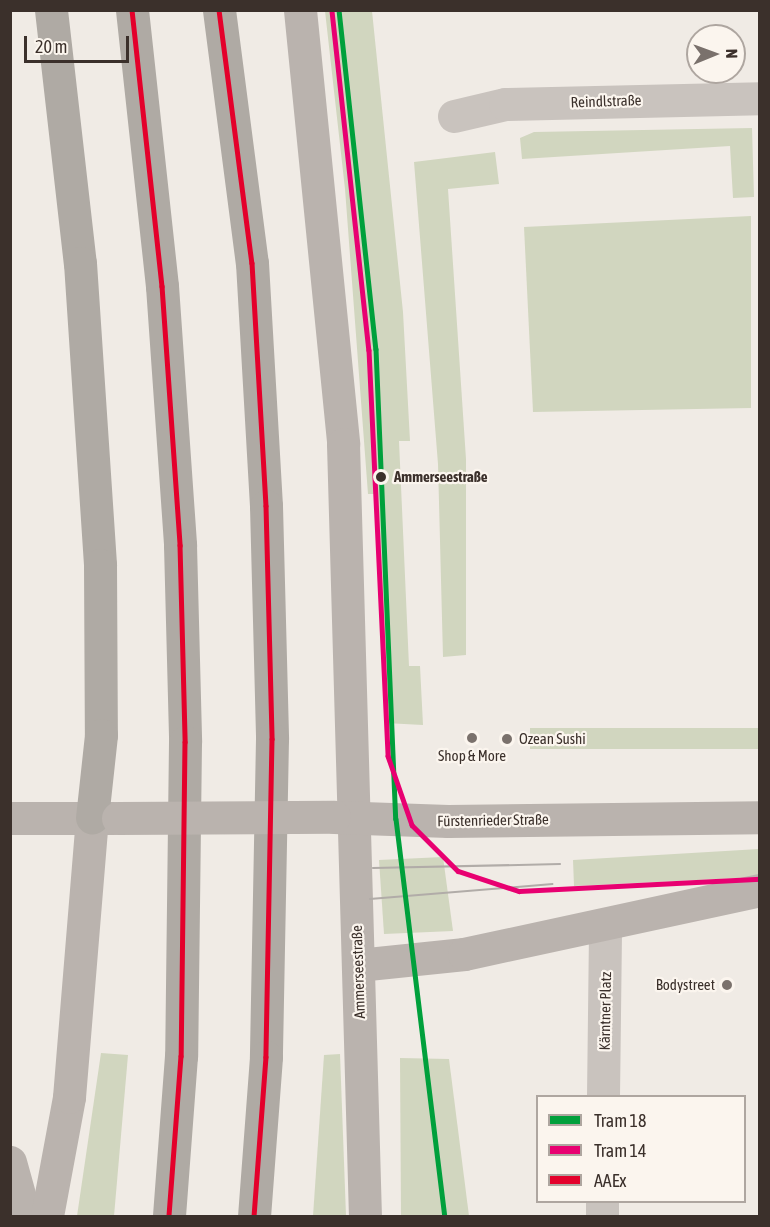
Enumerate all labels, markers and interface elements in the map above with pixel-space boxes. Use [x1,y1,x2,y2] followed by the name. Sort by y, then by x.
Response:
[27,24,132,62] scale bar
[686,24,746,84] north arrow
[35,36,67,57] text: 20 m
[723,49,741,59] text: N
[570,91,642,111] street label: Reindlstraße
[372,468,390,486] marker: Ammerseestraße
[394,468,488,486] place label: Ammerseestraße
[519,730,586,748] place label: Ozean Sushi
[465,731,479,745] marker: Shop & More
[500,732,514,746] marker: Ozean Sushi
[438,747,506,765] place label: Shop & More
[437,810,549,830] street label: Fürstenrieder Straße
[347,925,369,1019] street label: Ammerseestraße
[595,972,615,1050] street label: Kärntner Platz
[656,976,715,994] place label: Bodystreet
[720,978,734,992] marker: Bodystreet
[536,1095,746,1203] legend
[594,1110,647,1131] text: Tram 18
[594,1140,647,1161] text: Tram 14
[594,1170,627,1191] text: AAEx

